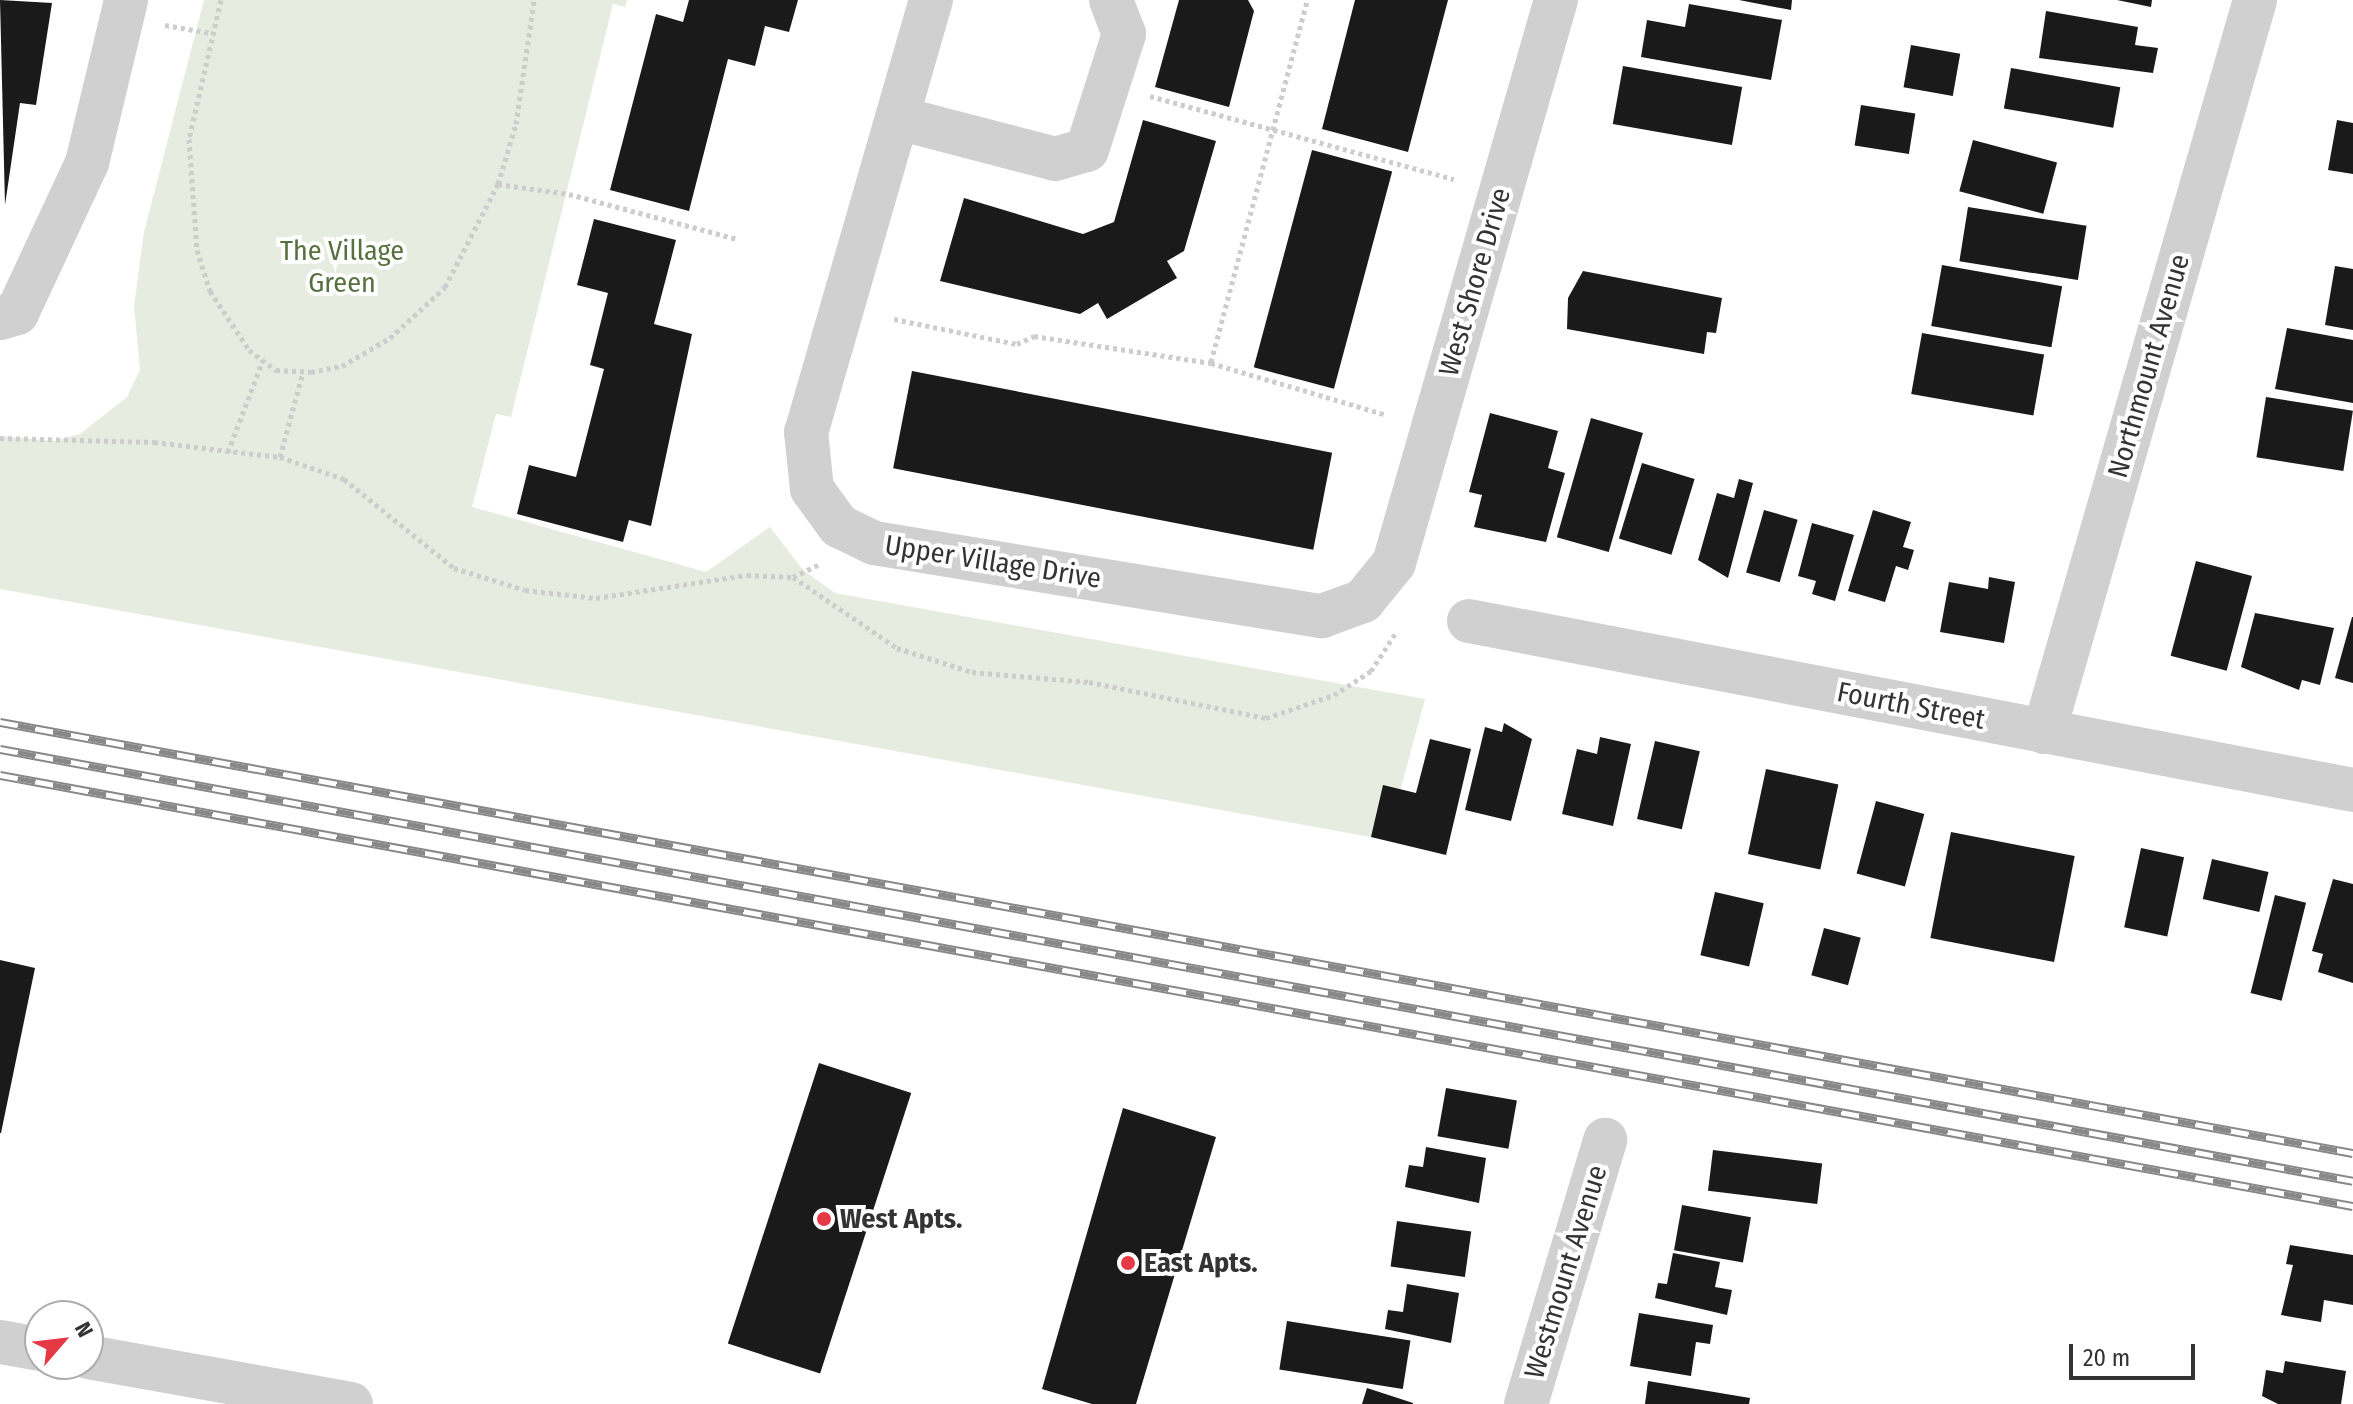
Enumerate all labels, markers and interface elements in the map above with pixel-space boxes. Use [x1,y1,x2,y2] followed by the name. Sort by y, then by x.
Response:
[1432,184,1518,380] street label: West Shore Drive
[280,234,404,300] park label: The Village Green
[2101,250,2197,482] street label: Northmount Avenue
[883,528,1103,596] street label: Upper Village Drive
[1834,675,1988,737] street label: Fourth Street
[1518,1161,1614,1383] street label: Westmount Avenue
[840,1202,962,1236] place label: West Apts.
[815,1210,833,1228] marker: West Apts.
[1144,1246,1258,1280] place label: East Apts.
[1119,1254,1137,1272] marker: East Apts.
[24,1300,104,1380] north arrow
[69,1317,99,1342] text: N
[2073,1328,2199,1378] scale bar
[2083,1344,2130,1372] text: 20 m

